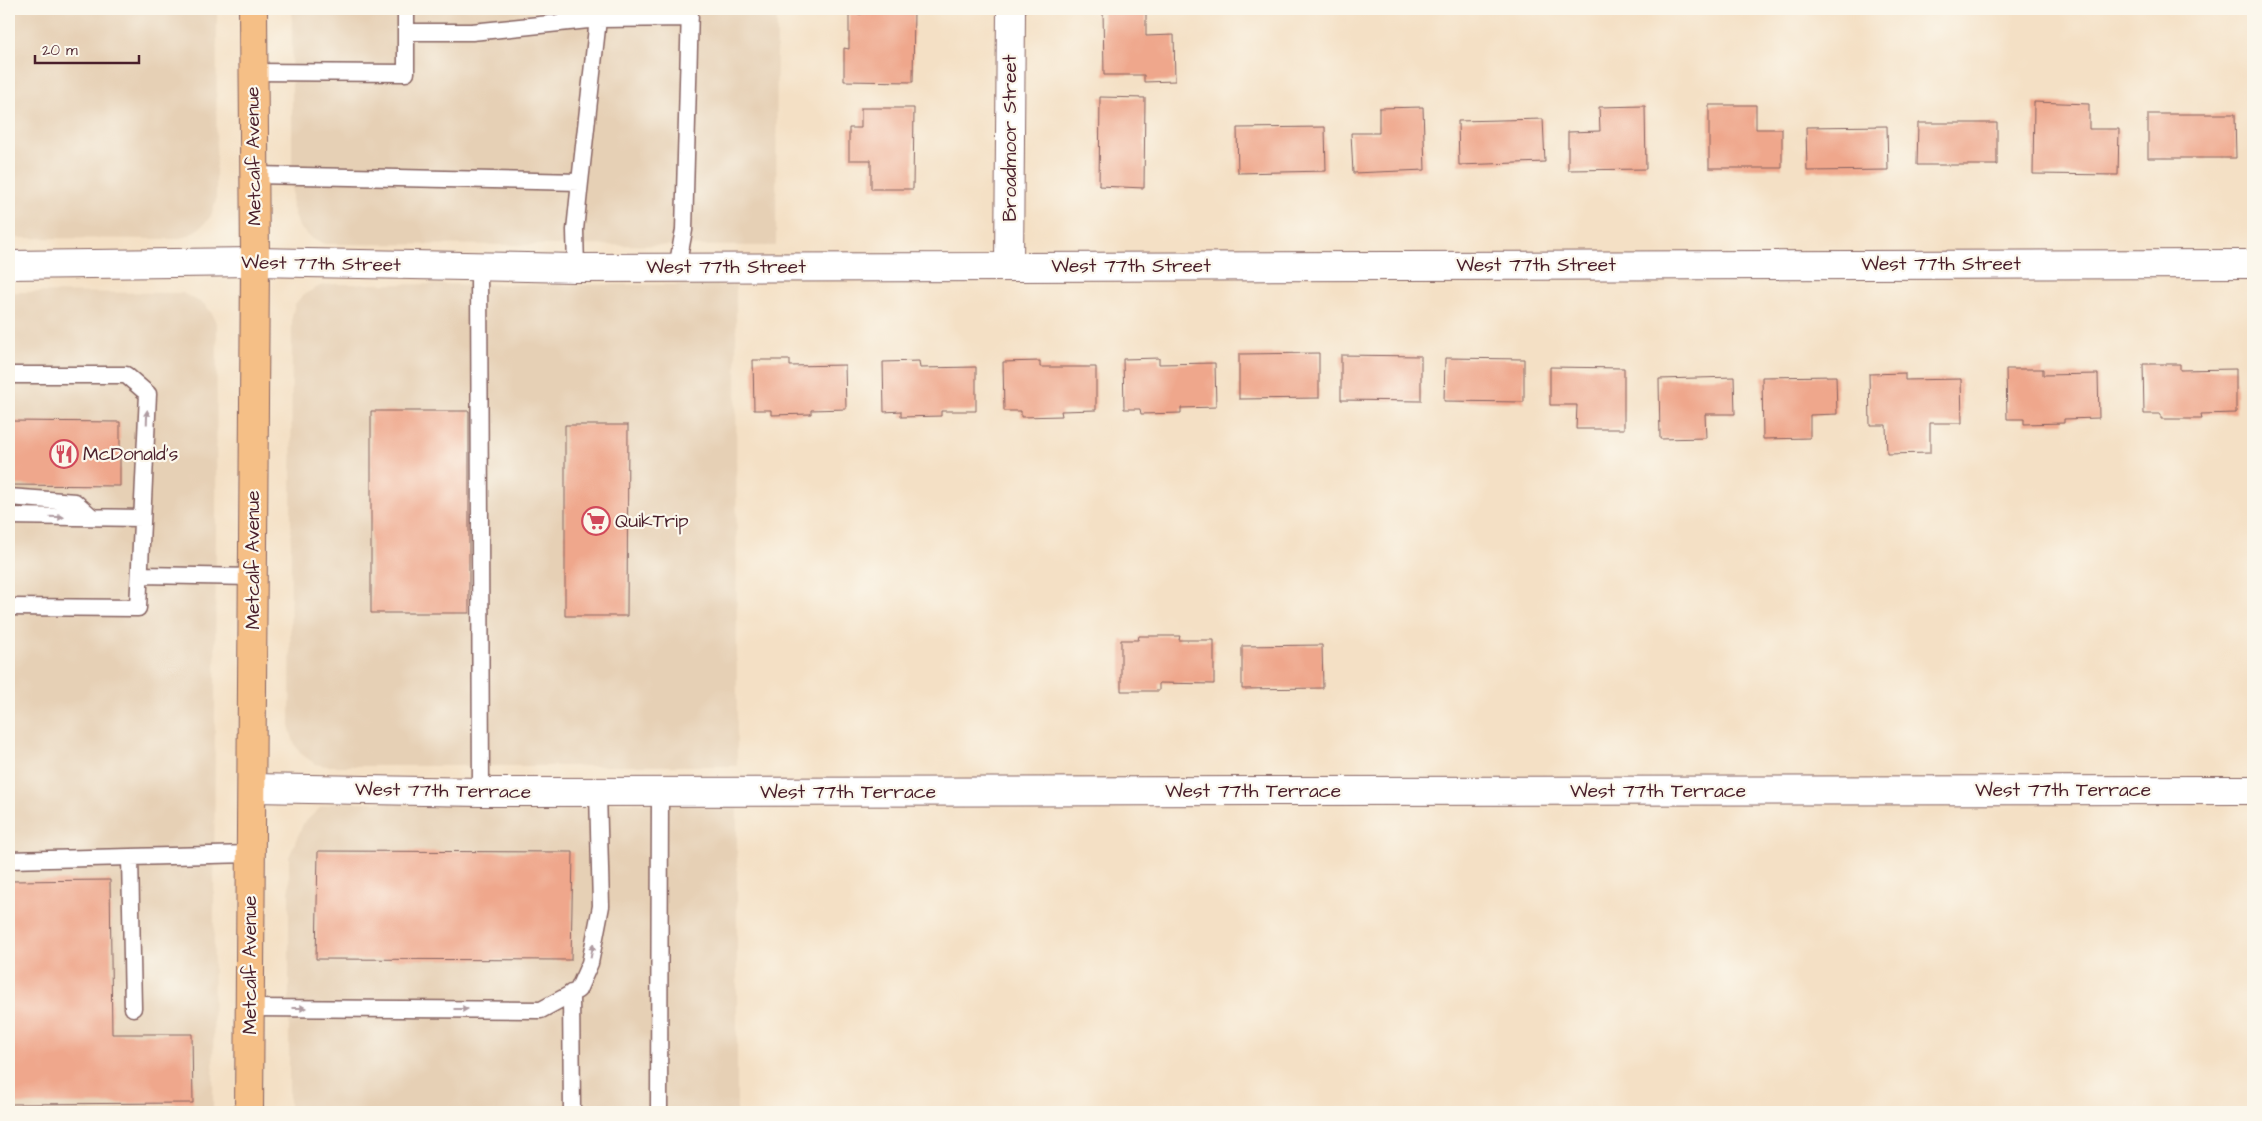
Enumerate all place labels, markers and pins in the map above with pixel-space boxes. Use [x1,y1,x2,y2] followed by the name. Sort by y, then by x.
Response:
[49,439,79,469] restaurant icon: McDonald's
[83,441,178,468] place label: McDonald's
[581,506,611,536] supermarket icon: QuikTrip
[615,508,689,535] place label: QuikTrip

